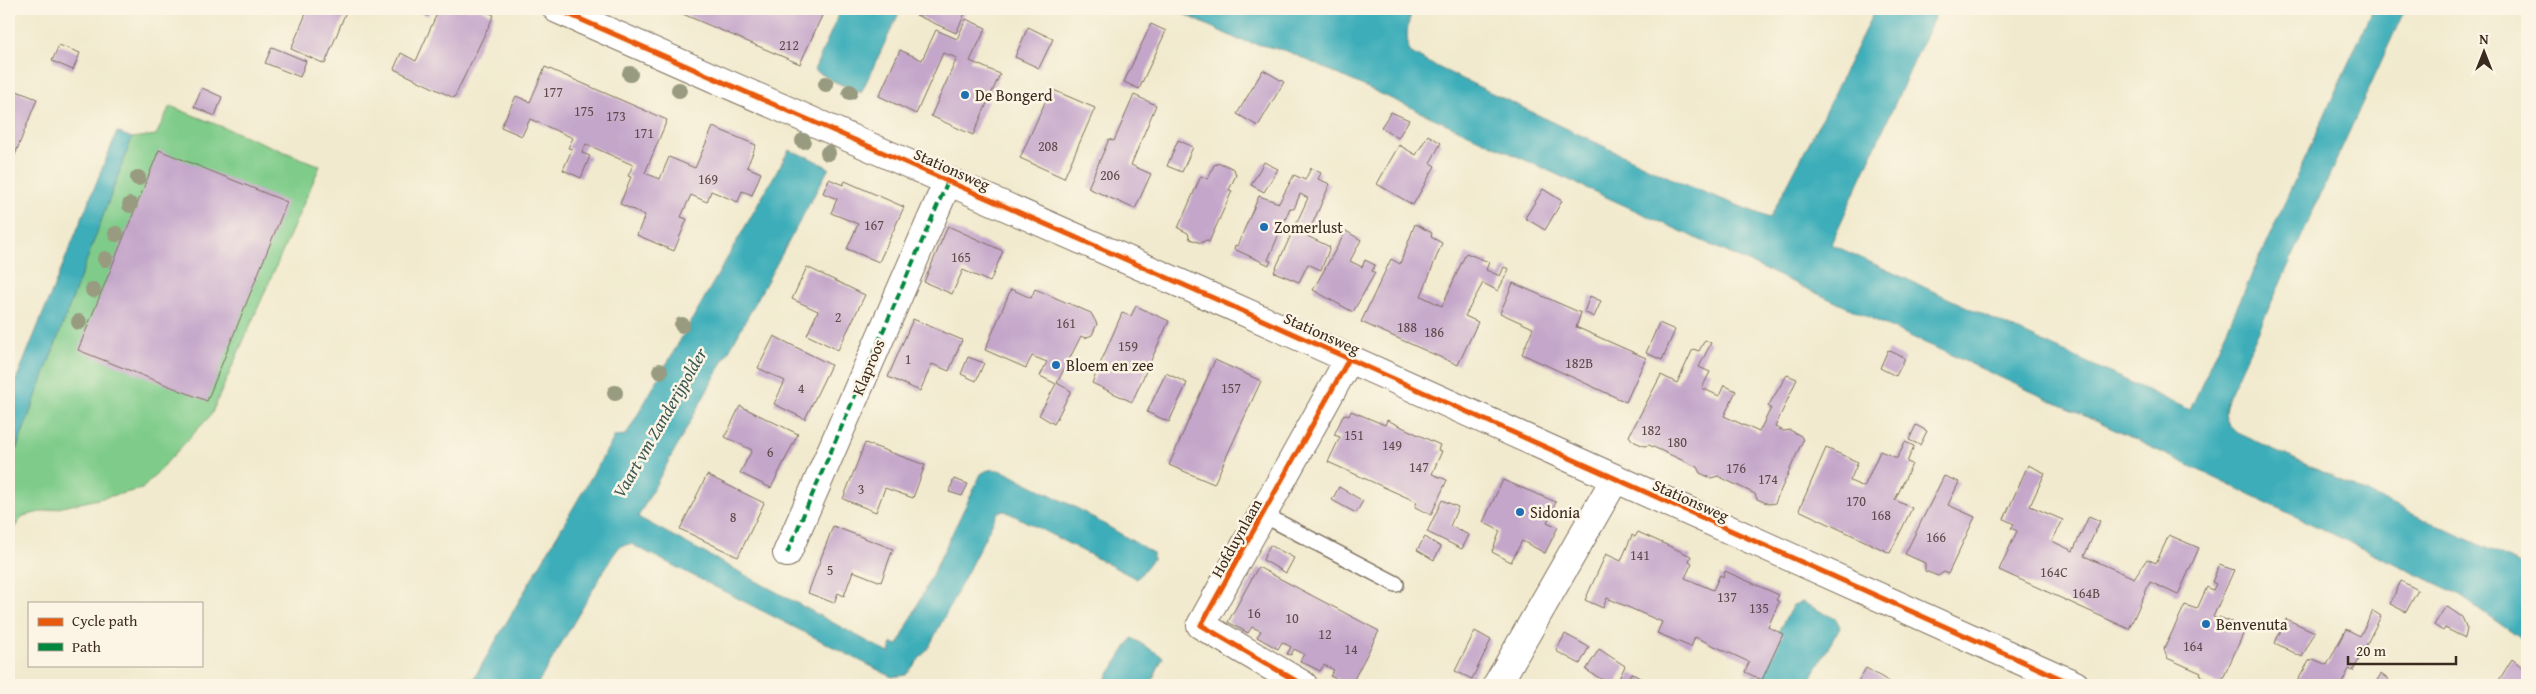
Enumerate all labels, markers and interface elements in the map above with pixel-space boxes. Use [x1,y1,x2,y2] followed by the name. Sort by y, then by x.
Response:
[2458,28,2508,78] north arrow
[2479,29,2489,49] text: N
[779,35,799,55] house number: 212
[543,82,563,102] house number: 177
[975,83,1053,107] place label: De Bongerd
[959,89,971,101] marker: De Bongerd
[574,101,594,121] house number: 175
[606,106,626,126] house number: 173
[634,123,654,143] house number: 171
[1038,136,1058,156] house number: 208
[910,142,994,196] street label: Stationsweg
[1100,165,1120,185] house number: 206
[698,169,718,189] house number: 169
[864,215,884,235] house number: 167
[1274,215,1343,239] place label: Zomerlust
[1258,221,1270,233] marker: Zomerlust
[951,247,971,267] house number: 165
[1280,306,1364,360] street label: Stationsweg
[835,307,841,327] house number: 2
[1056,313,1076,333] house number: 161
[1397,317,1417,337] house number: 188
[1424,322,1444,342] house number: 186
[845,335,891,399] street label: Klaproos
[1118,336,1138,356] house number: 159
[606,342,714,503] water label: Vaart vm Zanderijpolder
[905,349,911,369] house number: 1
[1066,353,1154,377] place label: Bloem en zee
[1565,353,1593,373] house number: 182B
[1050,359,1062,371] marker: Bloem en zee
[798,378,805,398] house number: 4
[1221,378,1241,398] house number: 157
[1641,420,1661,440] house number: 182
[1344,425,1364,445] house number: 151
[1667,432,1687,452] house number: 180
[1382,435,1402,455] house number: 149
[767,442,774,462] house number: 6
[1409,457,1429,477] house number: 147
[1726,458,1746,478] house number: 176
[1758,469,1778,489] house number: 174
[1649,473,1733,527] street label: Stationsweg
[858,479,864,499] house number: 3
[1846,491,1866,511] house number: 170
[1204,494,1268,582] street label: Hofduynlaan
[1530,500,1580,524] place label: Sidonia
[1871,505,1891,525] house number: 168
[1514,506,1526,518] marker: Sidonia
[730,507,737,527] house number: 8
[1926,527,1946,547] house number: 166
[1630,545,1650,565] house number: 141
[827,560,833,580] house number: 5
[2040,562,2068,582] house number: 164C
[2072,583,2100,603] house number: 164B
[1717,587,1737,607] house number: 137
[1749,598,1769,618] house number: 135
[28,602,202,666] legend
[1247,603,1261,623] house number: 16
[1285,608,1299,628] house number: 10
[72,610,138,631] text: Cycle path
[2216,612,2288,636] place label: Benvenuta
[2200,618,2212,630] marker: Benvenuta
[1318,624,1332,644] house number: 12
[2348,634,2456,666] scale bar
[72,636,101,657] text: Path
[2183,636,2203,656] house number: 164
[1344,639,1358,659] house number: 14
[2356,640,2387,661] text: 20 m

